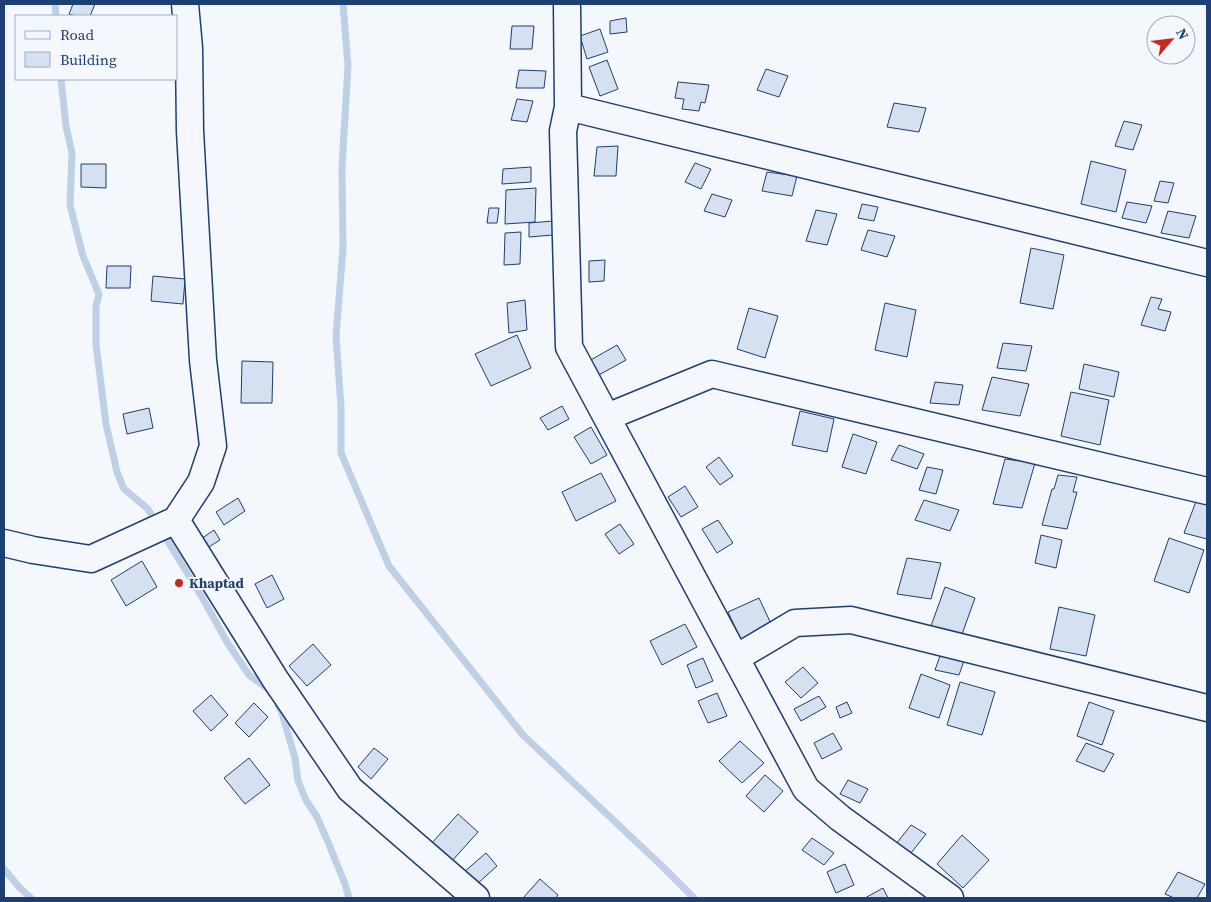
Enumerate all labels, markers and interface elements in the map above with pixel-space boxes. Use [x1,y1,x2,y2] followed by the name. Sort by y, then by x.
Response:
[15,15,178,80] legend
[1146,15,1196,65] north arrow
[60,24,94,45] text: Road
[1171,25,1194,43] text: N
[60,49,117,70] text: Building
[189,573,244,593] place label: Khaptad
[173,577,185,589] marker: Khaptad

